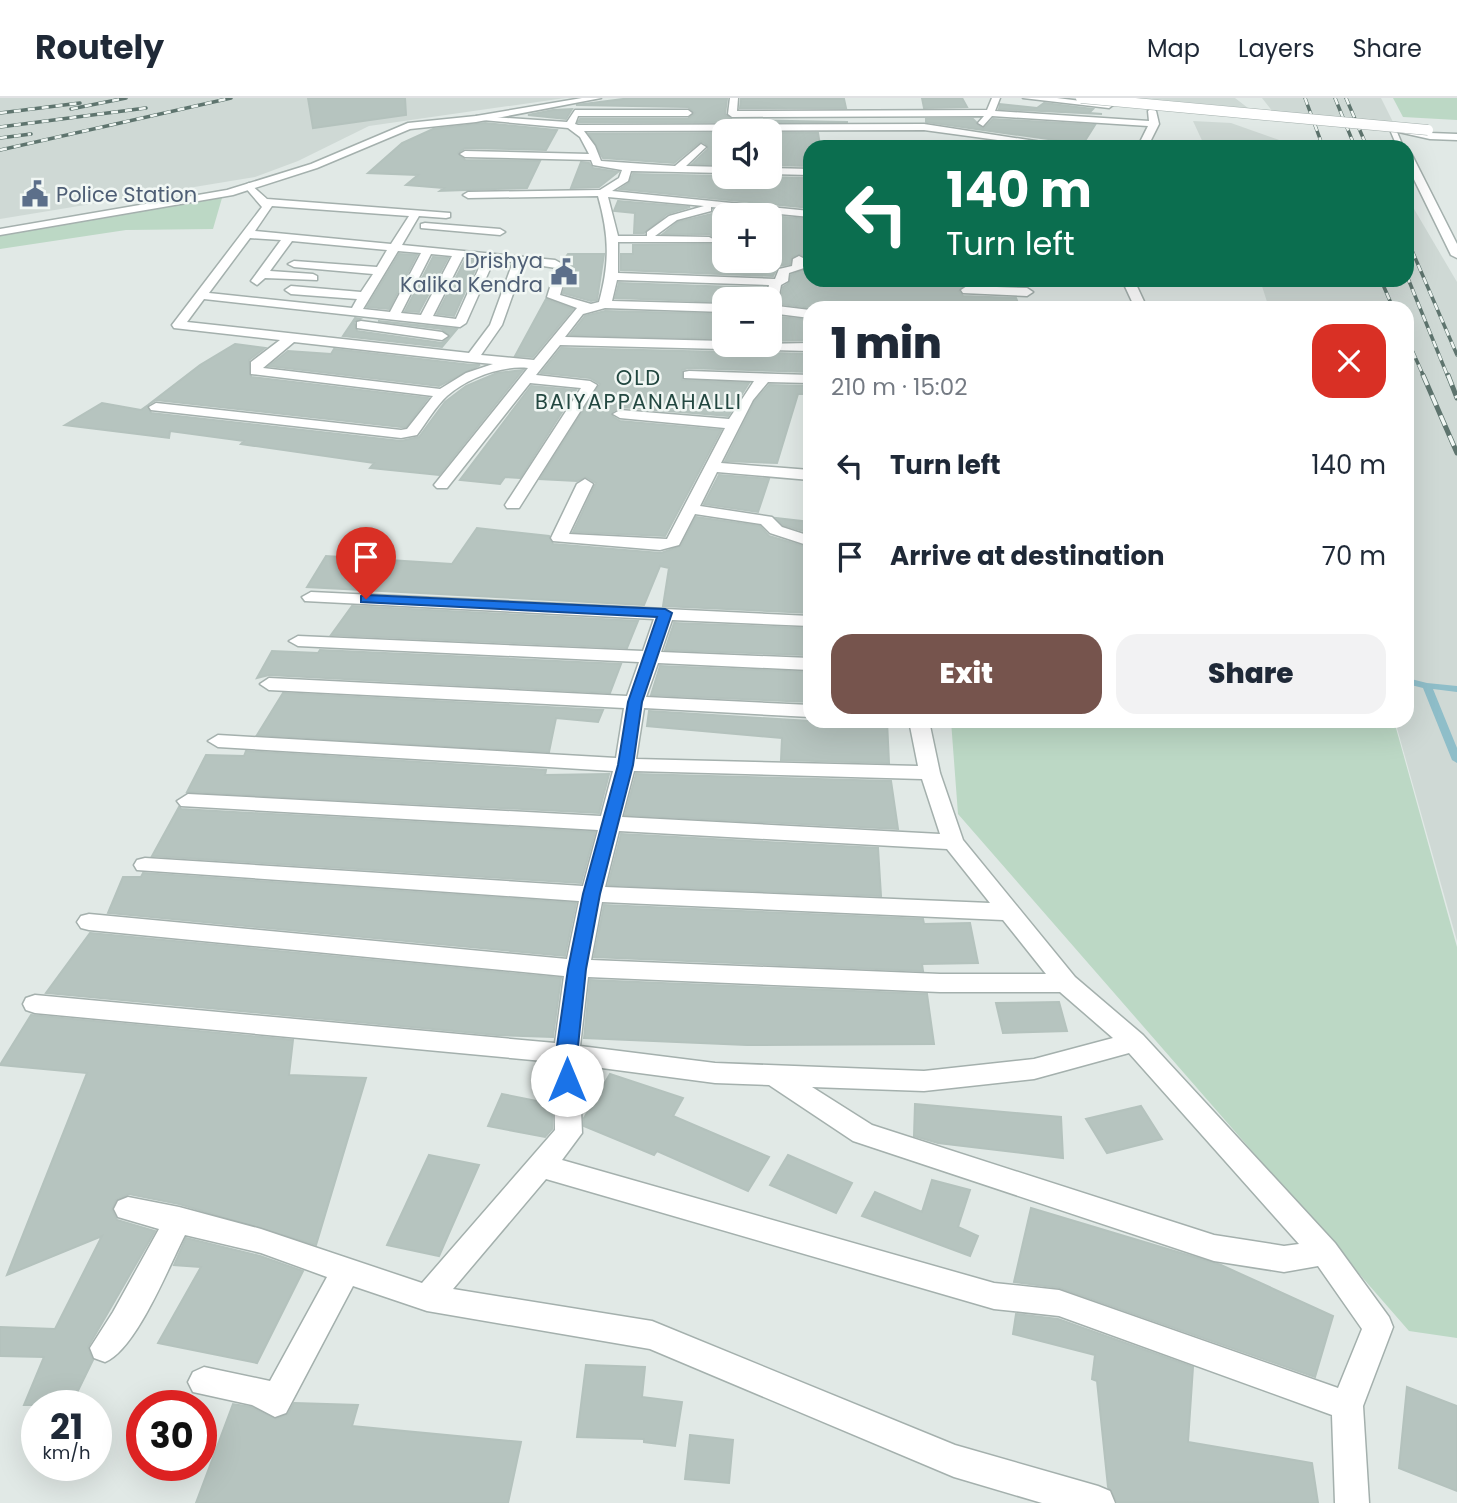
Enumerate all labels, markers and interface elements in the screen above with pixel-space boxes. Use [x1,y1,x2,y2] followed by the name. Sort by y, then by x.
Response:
[35,24,164,71] text: Routely
[1147,32,1200,65] text: Map
[1238,32,1314,65] text: Layers
[1352,32,1422,65] text: Share
[712,119,782,357] map controls
[712,119,782,189] button: sound
[946,156,1092,224] text: 140 m
[831,168,922,259] icon: left
[20,179,50,209] public building icon: Police Station
[56,180,197,209] place label: Police Station
[712,203,782,273] button: +
[946,221,1075,266] text: Turn left
[400,246,543,299] place label: Drishya Kalika Kendra
[549,257,579,287] public building icon: Drishya Kalika Kendra
[712,287,782,357] button: −
[831,314,942,373] text: 1 min
[1312,324,1386,398] button: close
[535,363,743,416] district label: OLD BAIYAPPANAHALLI
[831,371,967,403] text: 210 m · 15:02
[831,447,869,485] icon: left
[890,447,1001,483] text: Turn left
[1311,447,1386,483] text: 140 m
[336,527,396,599] pin
[347,538,385,576] icon: arrive
[831,538,869,576] icon: arrive
[890,538,1165,574] text: Arrive at destination
[1322,538,1386,574] text: 70 m
[831,634,1102,714] button: Exit
[1116,634,1386,714] button: Share
[530,1043,604,1117] position arrow
[126,1390,217,1481] speed limit sign: 30
[50,1402,83,1451] text: 21
[43,1440,90,1465] text: km/h

